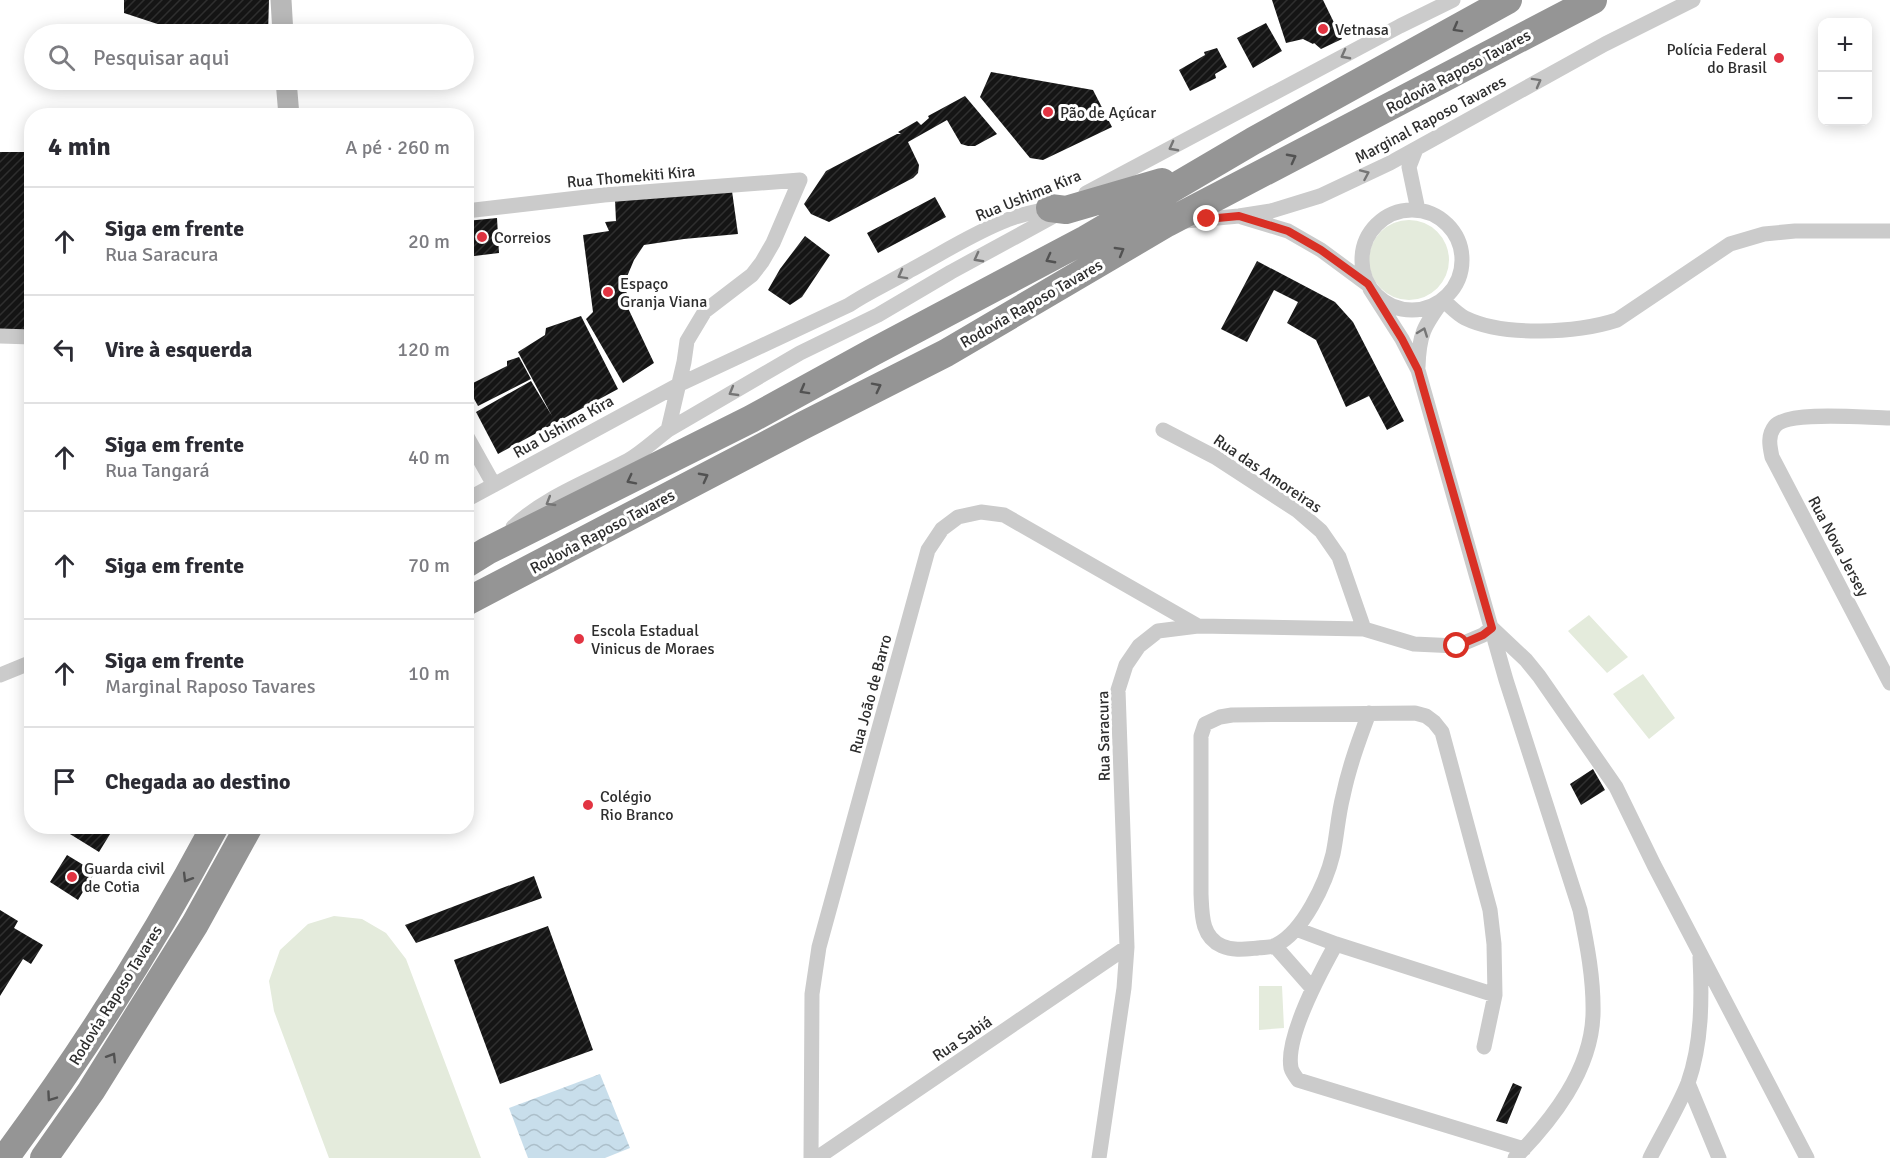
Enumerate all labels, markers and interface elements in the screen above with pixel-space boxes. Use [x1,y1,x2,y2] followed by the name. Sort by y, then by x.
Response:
[1818,18,1872,126] map controls
[1818,18,1872,72] button: +
[1335,20,1389,40] place label: Vetnasa
[1453,21,1463,32] one-way arrow
[1316,22,1330,36] marker: Vetnasa
[24,24,474,90] search box
[1383,25,1534,119] street label: Rodovia Raposo Tavares
[1666,40,1767,78] place label: Polícia Federal do Brasil
[45,41,78,74] icon: search
[93,44,229,71] text: Pesquisar aqui
[1341,48,1351,59] one-way arrow
[1772,51,1786,65] marker: Polícia Federal do Brasil
[1351,72,1509,168] street label: Marginal Raposo Tavares
[1818,72,1872,126] button: −
[1530,78,1541,89] one-way arrow
[1060,103,1156,123] place label: Pão de Açúcar
[1041,105,1055,119] marker: Pão de Açúcar
[48,131,111,163] text: 4 min
[345,135,450,160] text: A pé · 260 m
[1168,140,1179,151] one-way arrow
[1286,154,1296,165] one-way arrow
[566,161,696,193] street label: Rua Thomekiti Kira
[973,166,1084,226] street label: Rua Ushima Kira
[1359,170,1370,182] one-way arrow
[1193,205,1219,231] route end
[105,215,244,242] text: Siga em frente
[48,225,81,258] icon: ahead
[494,228,551,248] place label: Correios
[408,229,450,254] text: 20 m
[475,230,489,244] marker: Correios
[105,242,218,267] text: Rua Saracura
[1114,247,1125,258] one-way arrow
[974,251,984,262] one-way arrow
[1045,251,1056,263] one-way arrow
[957,255,1106,353] street label: Rodovia Raposo Tavares
[898,268,908,280] one-way arrow
[620,274,707,312] place label: Espaço Granja Viana
[601,285,615,299] marker: Espaço Granja Viana
[1416,327,1429,338] one-way arrow
[48,333,81,366] icon: left
[105,336,252,363] text: Vire à esquerda
[397,337,450,362] text: 120 m
[799,383,810,394] one-way arrow
[871,383,882,395] one-way arrow
[729,385,739,397] one-way arrow
[510,391,617,463] street label: Rua Ushima Kira
[1209,430,1325,517] street label: Rua das Amoreiras
[105,431,244,458] text: Siga em frente
[48,441,81,474] icon: ahead
[408,445,450,470] text: 40 m
[105,458,210,483] text: Rua Tangará
[626,473,637,484] one-way arrow
[698,473,708,484] one-way arrow
[527,485,678,579] street label: Rodovia Raposo Tavares
[1803,493,1873,601] street label: Rua Nova Jersey
[546,494,556,506] one-way arrow
[48,549,81,582] icon: ahead
[105,552,244,579] text: Siga em frente
[408,553,450,578] text: 70 m
[591,621,714,659] place label: Escola Estadual Vinicus de Moraes
[572,632,586,646] marker: Escola Estadual Vinicus de Moraes
[845,632,896,756] street label: Rua João de Barro
[1443,632,1469,658] route start
[105,647,244,674] text: Siga em frente
[48,657,81,690] icon: ahead
[408,661,450,686] text: 10 m
[105,674,315,699] text: Marginal Raposo Tavares
[1093,690,1115,781] street label: Rua Saracura
[48,765,81,798] icon: arrive
[105,768,291,795] text: Chegada ao destino
[600,787,674,825] place label: Colégio Rio Branco
[581,798,595,812] marker: Colégio Rio Branco
[84,859,165,897] place label: Guarda civil de Cotia
[65,870,79,884] marker: Guarda civil de Cotia
[183,872,194,882] one-way arrow
[65,922,167,1069] street label: Rodovia Raposo Tavares
[929,1012,996,1066] street label: Rua Sabiá
[105,1053,117,1063] one-way arrow
[47,1090,58,1101] one-way arrow

